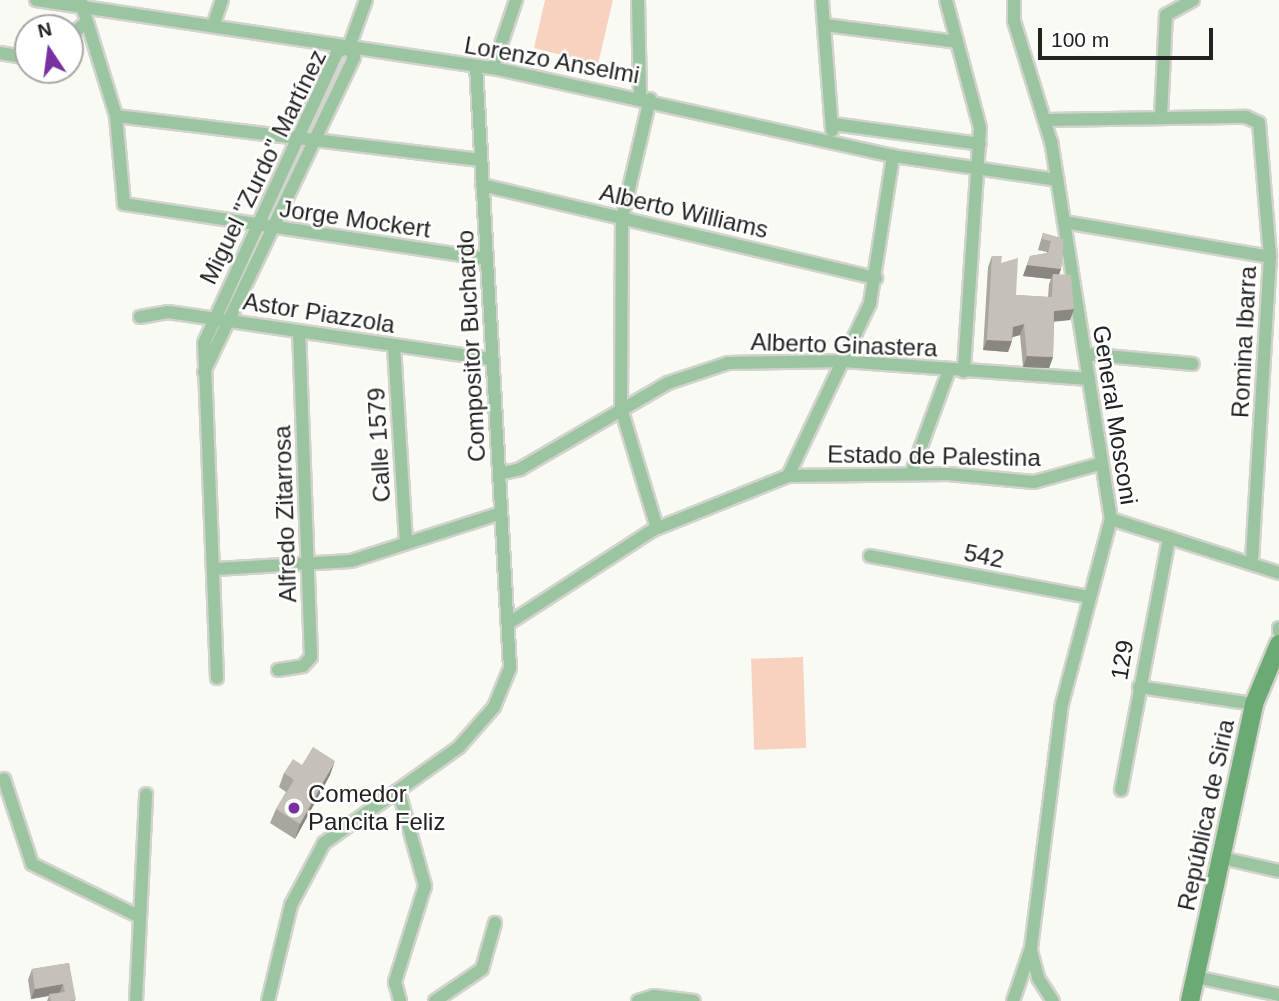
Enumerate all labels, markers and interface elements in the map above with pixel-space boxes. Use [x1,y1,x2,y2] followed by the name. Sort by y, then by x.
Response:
[14,14,84,84] north arrow
[1041,14,1216,58] scale bar
[36,18,54,42] text: N
[1051,28,1109,51] text: 100 m
[461,30,643,90] street label: Lorenzo Anselmi
[194,45,332,289] street label: Miguel "Zurdo" Martínez
[597,178,771,244] street label: Alberto Williams
[278,194,432,244] street label: Jorge Mockert
[451,229,491,463] street label: Compositor Buchardo
[1226,265,1262,419] street label: Romina Ibarra
[241,287,397,339] street label: Astor Piazzola
[1087,323,1143,507] street label: General Mosconi
[750,327,938,363] street label: Alberto Ginastera
[362,387,396,503] street label: Calle 1579
[268,425,302,603] street label: Alfredo Zitarrosa
[827,440,1041,472] street label: Estado de Palestina
[962,538,1006,574] street label: 542
[1105,638,1139,682] street label: 129
[1172,717,1240,913] street label: República de Siria
[308,780,445,836] place label: Comedor Pancita Feliz
[286,800,302,816] marker: Comedor Pancita Feliz

